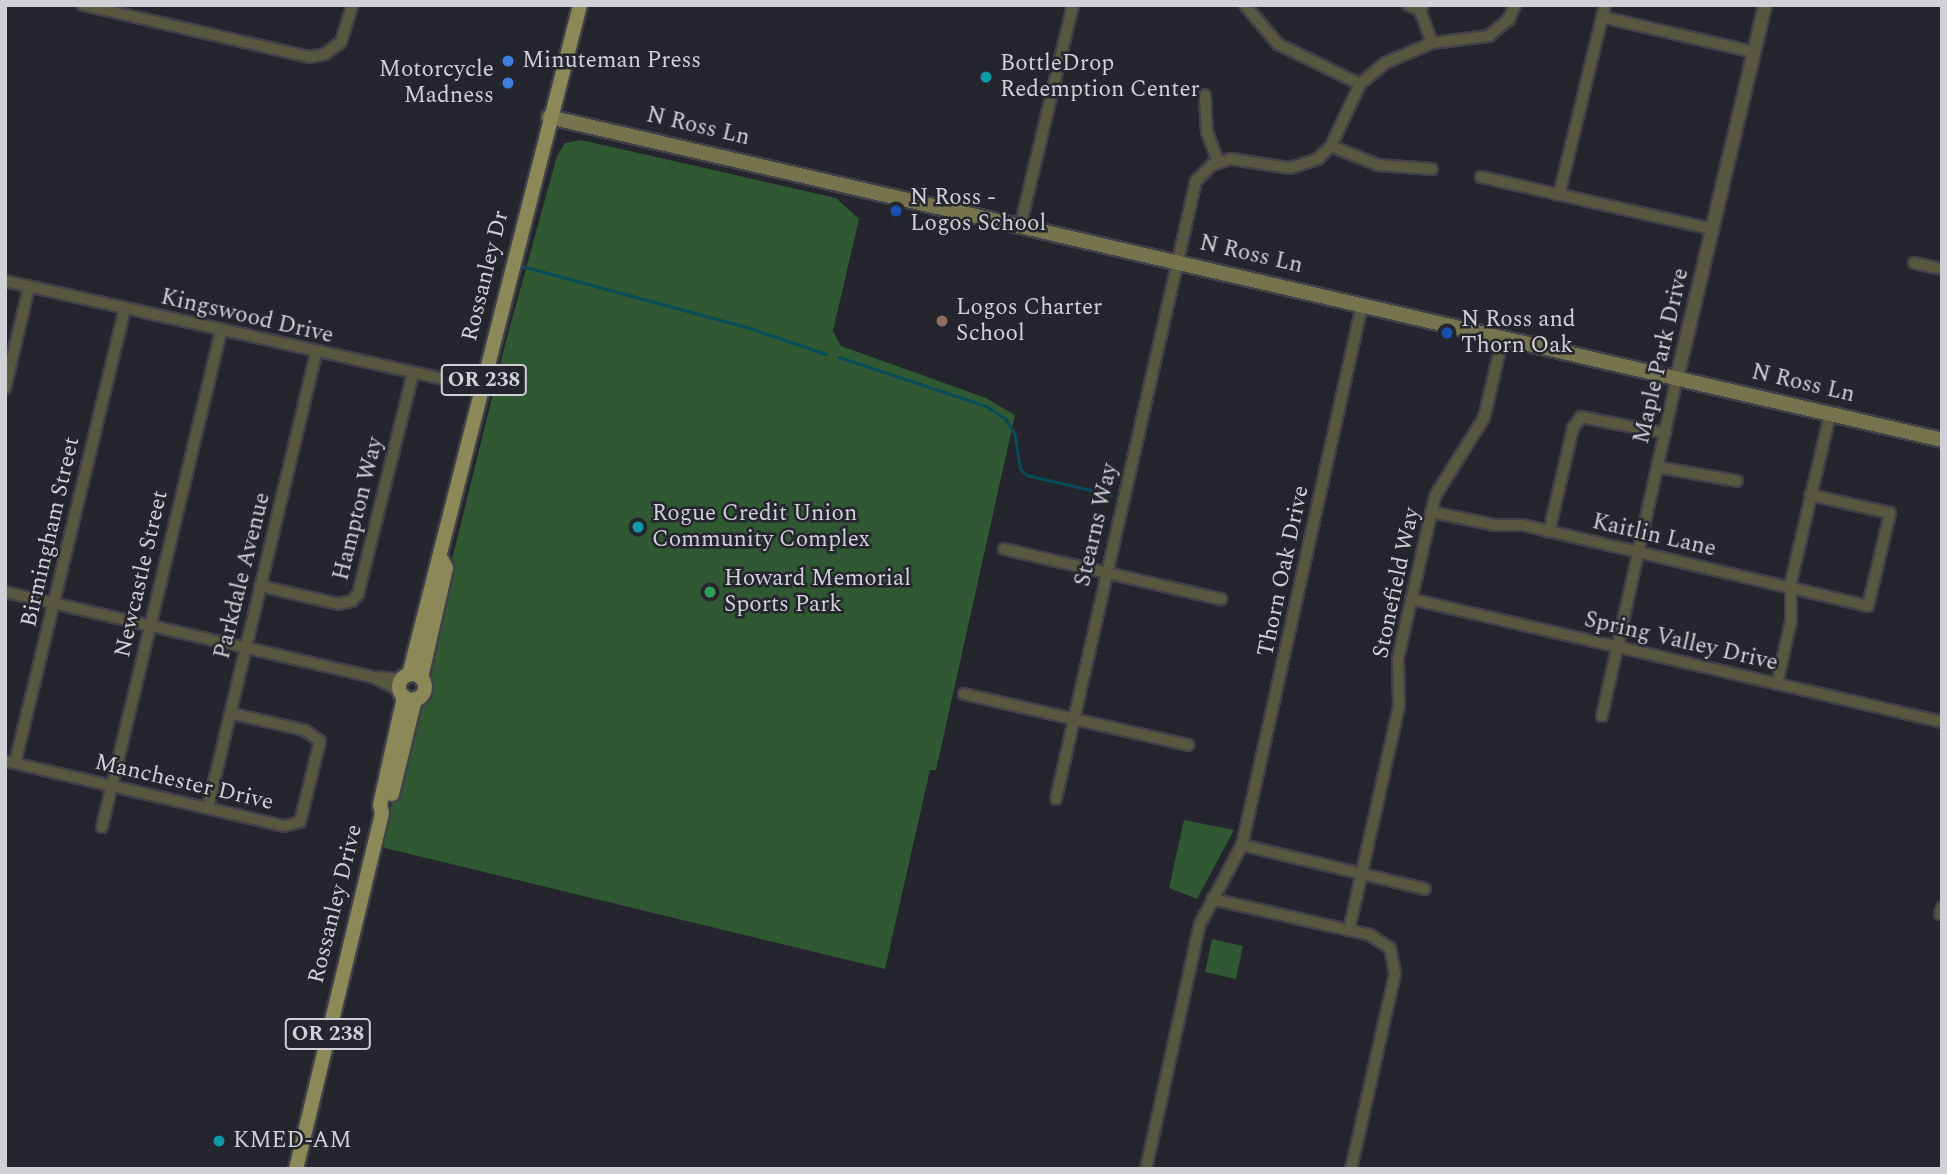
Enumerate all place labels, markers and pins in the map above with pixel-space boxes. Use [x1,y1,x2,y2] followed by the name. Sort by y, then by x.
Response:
[522,47,701,75] place label: Minuteman Press
[1000,50,1200,104] place label: BottleDrop Redemption Center
[500,53,516,69] marker: Minuteman Press
[379,56,494,110] place label: Motorcycle Madness
[978,69,994,85] marker: BottleDrop Redemption Center
[500,75,516,91] marker: Motorcycle Madness
[910,184,1046,238] place label: N Ross - Logos School
[888,203,904,219] marker: N Ross - Logos School
[956,294,1102,348] place label: Logos Charter School
[1461,306,1576,360] place label: N Ross and Thorn Oak
[934,313,950,329] marker: Logos Charter School
[1439,325,1455,341] marker: N Ross and Thorn Oak
[652,500,870,554] place label: Rogue Credit Union Community Complex
[630,519,646,535] marker: Rogue Credit Union Community Complex
[724,565,911,619] place label: Howard Memorial Sports Park
[702,584,718,600] marker: Howard Memorial Sports Park
[233,1127,352,1155] place label: KMED-AM
[211,1133,227,1149] marker: KMED-AM

